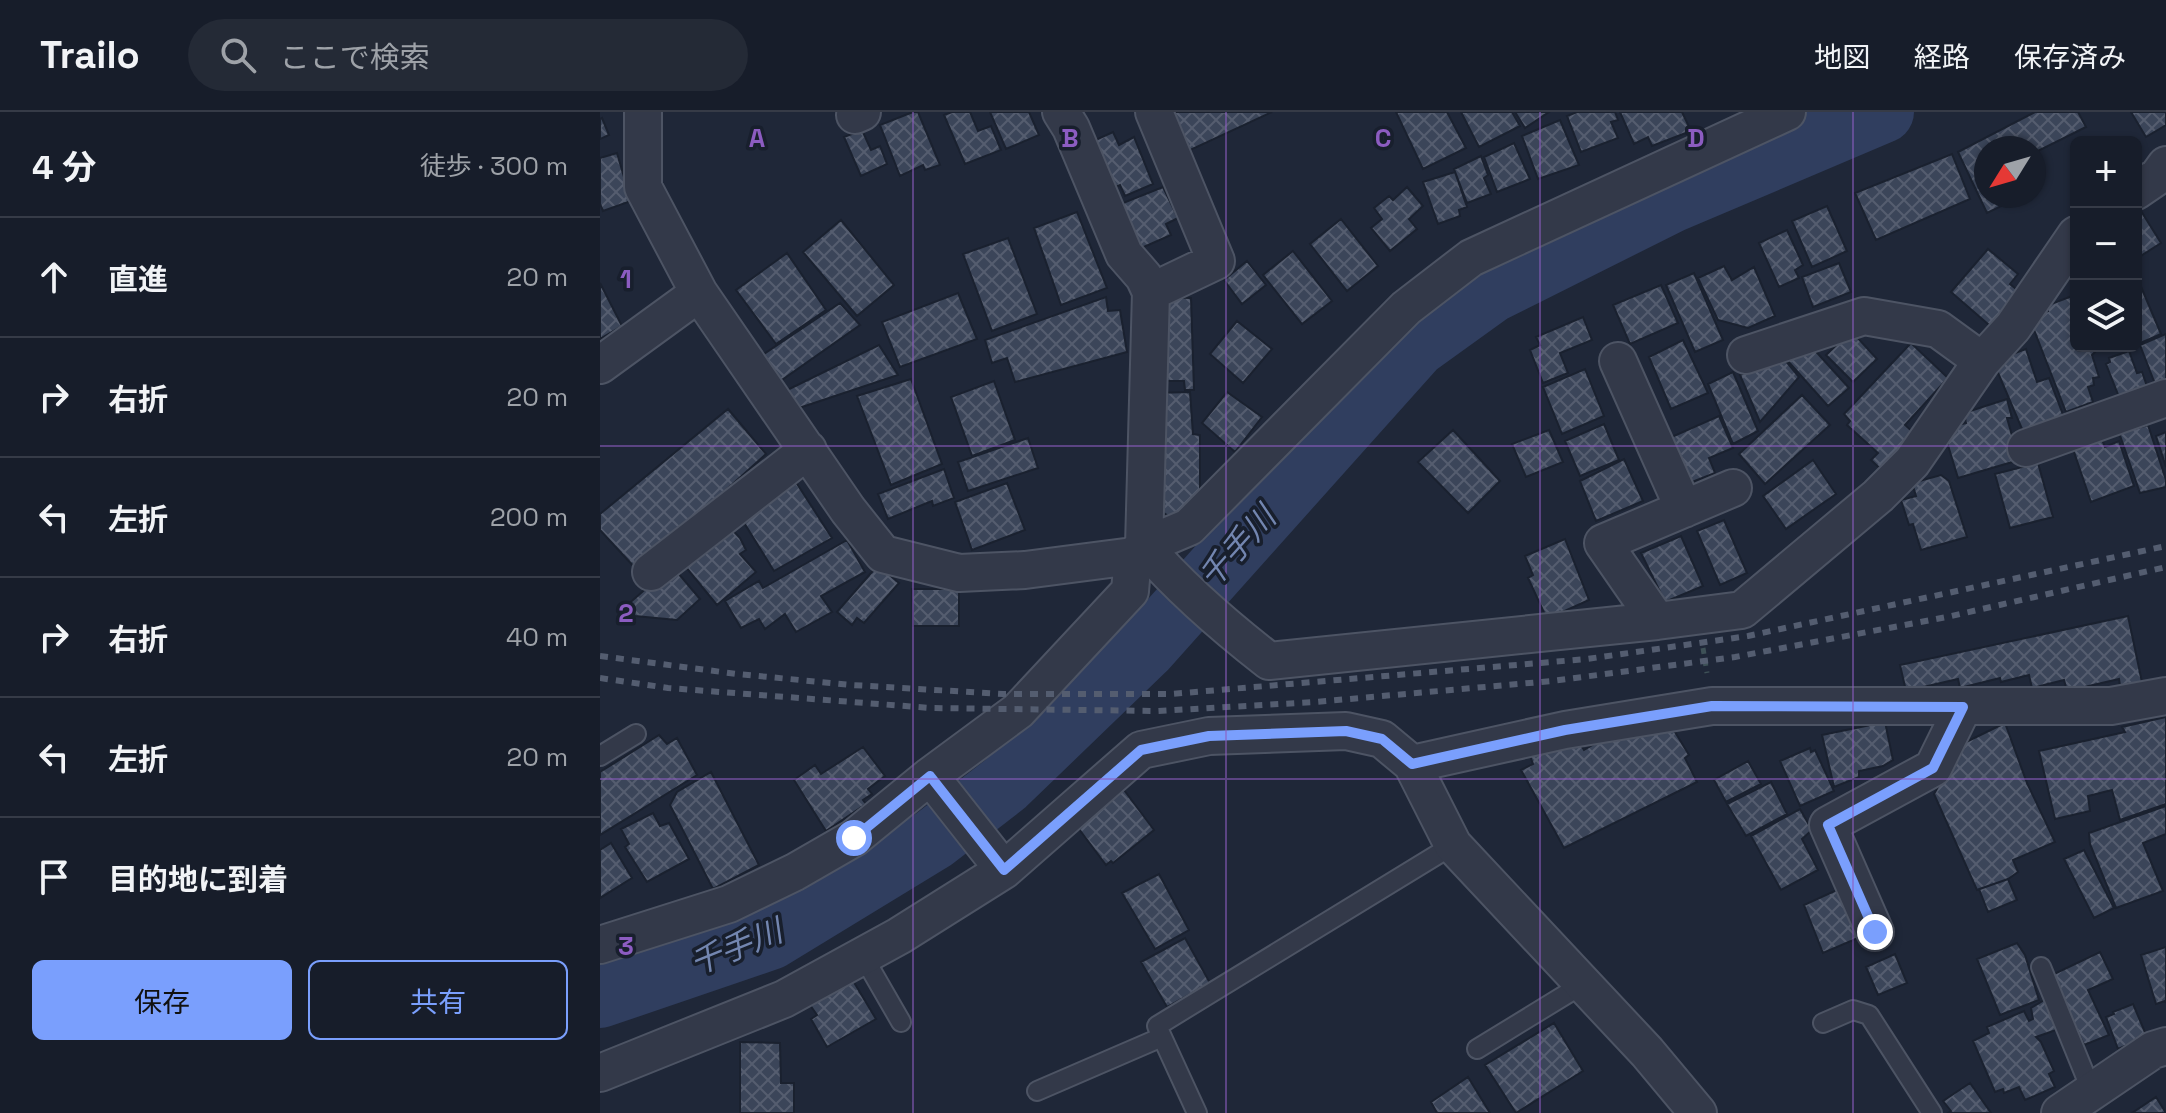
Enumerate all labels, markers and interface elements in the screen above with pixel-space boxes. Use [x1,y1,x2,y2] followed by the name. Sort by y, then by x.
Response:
[188,19,748,91] search box
[40,31,140,79] text: Trailo
[216,33,260,77] icon: search
[280,38,430,77] text: ここで検索
[1814,39,1870,75] text: 地図
[1914,39,1970,75] text: 経路
[2014,39,2126,75] text: 保存済み
[749,121,766,155] text: A
[1061,121,1079,155] text: B
[1375,121,1391,155] text: C
[1687,121,1705,155] text: D
[1974,136,2046,208] north arrow
[2070,136,2142,352] map controls
[2070,136,2142,208] button: +
[32,146,96,189] text: 4 分
[420,149,568,183] text: 徒歩 · 300 m
[2070,208,2142,280] button: −
[32,255,76,299] icon: ahead
[108,260,168,299] text: 直進
[507,260,568,294] text: 20 m
[620,262,632,296] text: 1
[2070,280,2142,352] button: layers
[32,375,76,419] icon: right
[108,380,168,419] text: 右折
[507,380,568,414] text: 20 m
[32,495,76,539] icon: left
[1190,496,1286,596] water label: 千手川
[108,500,168,539] text: 左折
[490,500,568,534] text: 200 m
[618,596,634,630] text: 2
[32,615,76,659] icon: right
[108,620,168,659] text: 右折
[506,620,568,654] text: 40 m
[32,735,76,779] icon: left
[108,740,168,779] text: 左折
[507,740,568,774] text: 20 m
[836,820,872,856] route start
[32,855,76,899] icon: arrive
[108,860,288,899] text: 目的地に到着
[684,909,791,984] water label: 千手川
[1857,914,1893,950] route end
[618,929,634,963] text: 3
[32,960,292,1040] button: 保存
[308,960,568,1040] button: 共有

